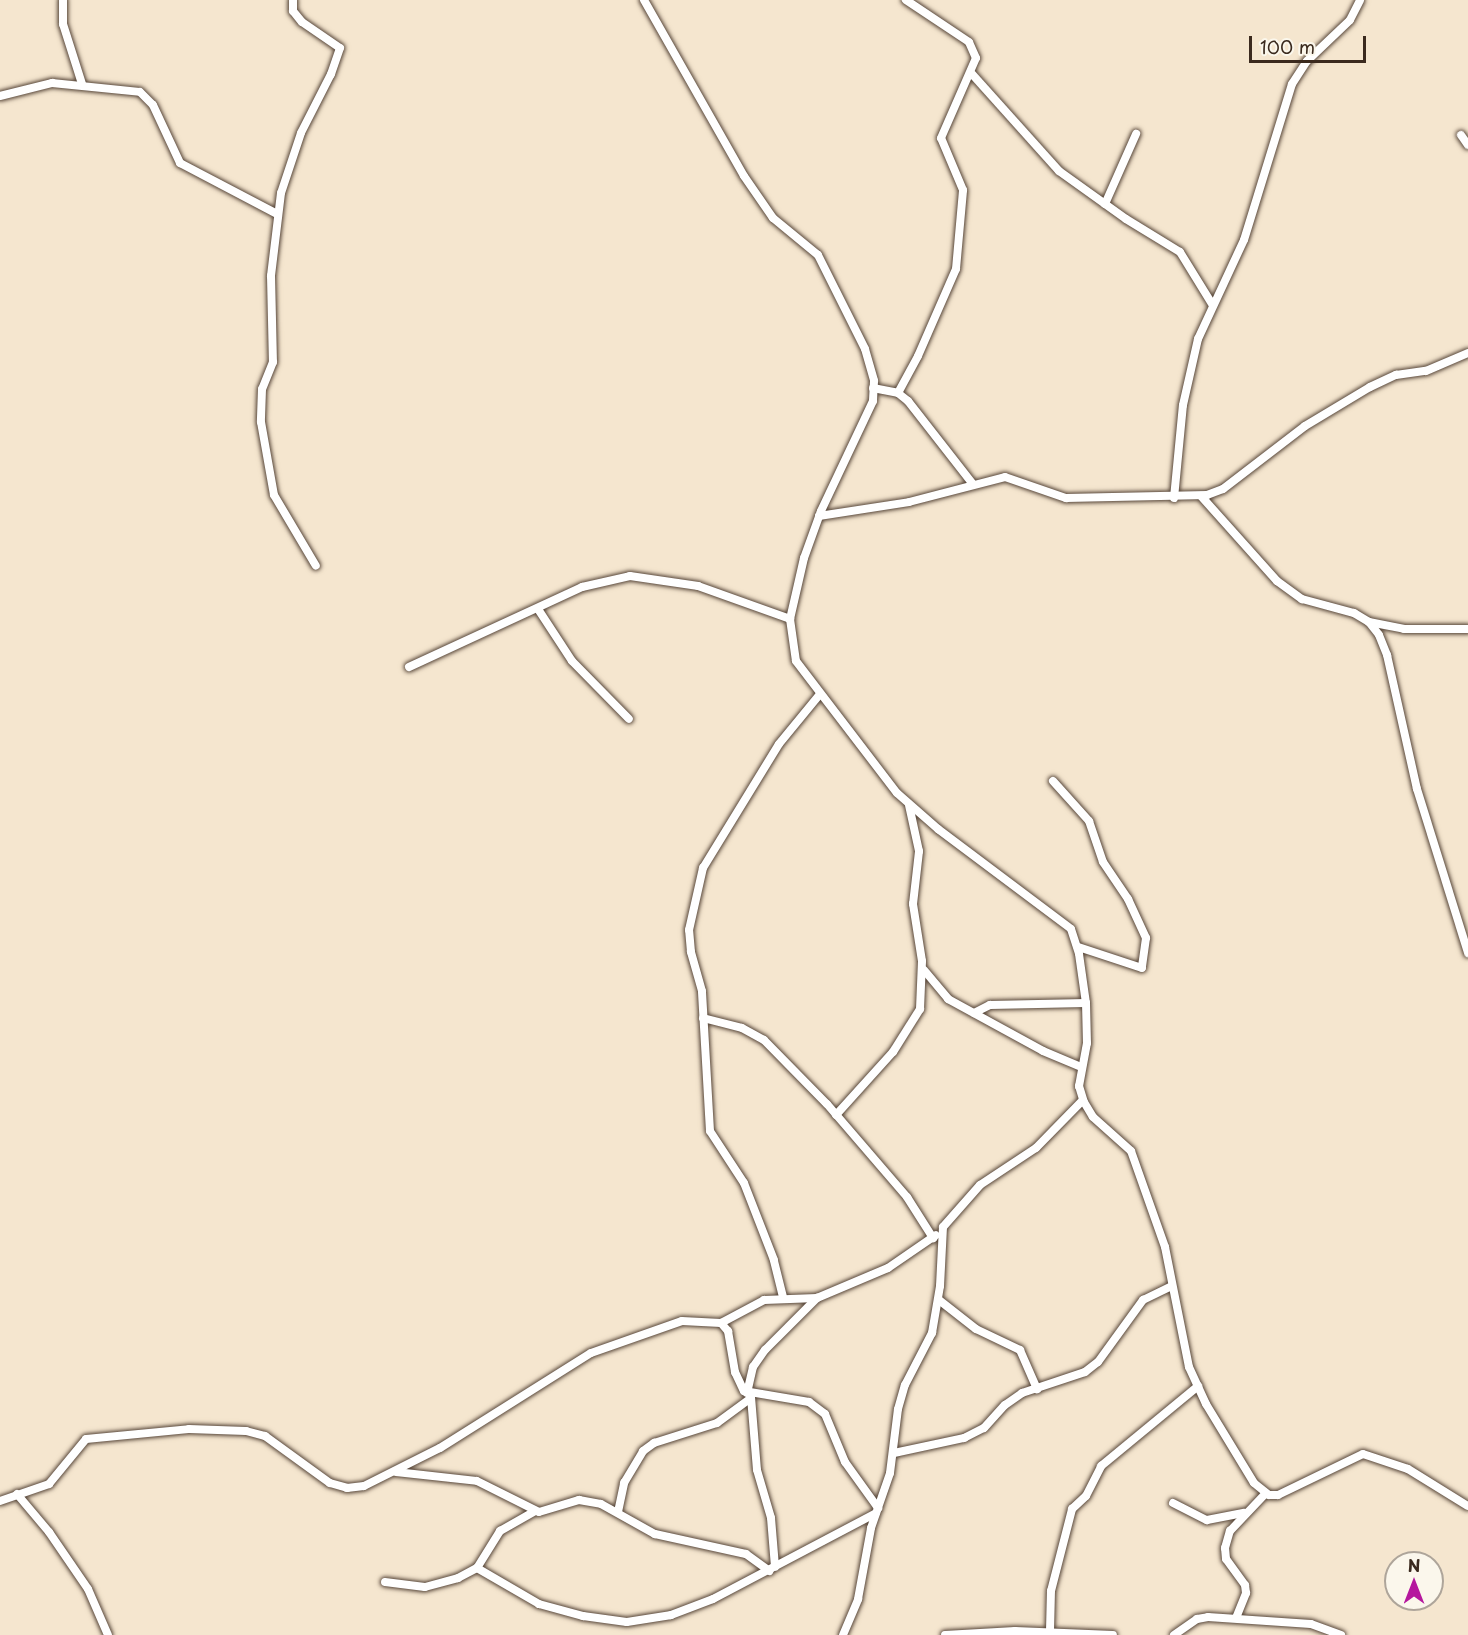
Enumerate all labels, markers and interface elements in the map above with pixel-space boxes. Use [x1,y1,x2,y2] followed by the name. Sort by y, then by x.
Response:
[1252,24,1369,62] scale bar
[1260,33,1315,60] text: 100 m
[1384,1551,1444,1611] north arrow
[1408,1553,1420,1577] text: N

